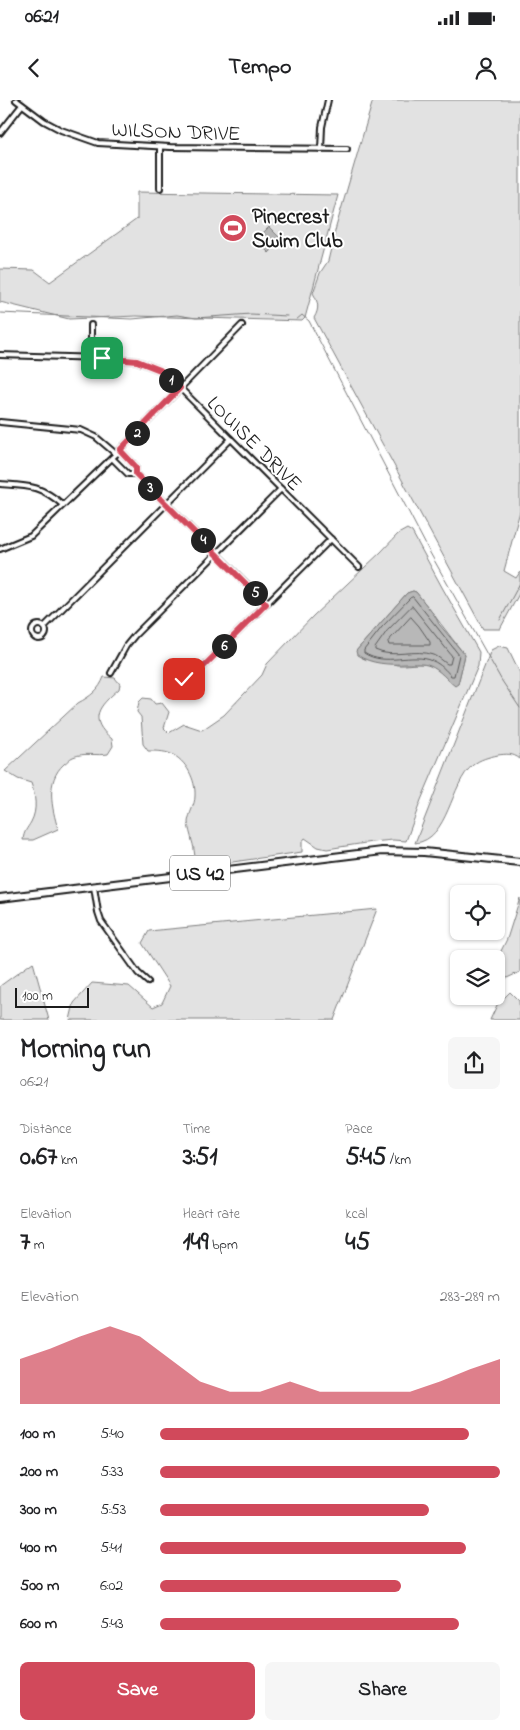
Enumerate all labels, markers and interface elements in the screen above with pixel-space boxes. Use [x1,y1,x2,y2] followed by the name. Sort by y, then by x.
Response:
[25,4,59,31] text: 06:21
[229,52,291,84] text: Tempo
[20,54,48,82] icon: back
[472,54,500,82] icon: person
[111,116,241,150] street label: WILSON DRIVE
[252,203,344,257] place label: Pinecrest Swim Club
[218,213,248,243] sports icon: Pinecrest Swim Club
[81,337,123,379] pin
[88,344,116,372] icon: arrive
[158,368,184,392] pin: 1
[169,370,174,391] text: 1
[199,390,308,499] street label: LOUISE DRIVE
[124,420,150,446] pin: 2
[134,423,141,444] text: 2
[138,476,162,500] pin: 3
[148,478,153,499] text: 3
[190,528,216,552] pin: 4
[201,530,206,551] text: 4
[242,580,268,606] pin: 5
[251,583,260,604] text: 5
[212,634,236,658] pin: 6
[221,636,228,657] text: 6
[163,658,205,700] pin
[170,665,198,693] icon: check
[170,856,230,890] road number: US 42
[450,885,505,1005] map controls
[450,885,505,940] button: locate
[450,950,505,1005] button: layers
[15,985,89,1008] scale bar
[22,986,53,1007] text: 100 m
[20,1030,151,1071] text: Morning run
[448,1037,500,1089] button: share
[20,1070,48,1094] text: 06:21
[20,1119,72,1140] text: Distance
[183,1119,210,1140] text: Time
[345,1119,373,1140] text: Pace
[20,1140,57,1176] text: 0.67
[183,1140,217,1176] text: 3:51
[345,1140,386,1176] text: 5:45
[57,1150,78,1171] text: km
[386,1150,411,1171] text: /km
[20,1204,71,1225] text: Elevation
[183,1204,240,1225] text: Heart rate
[345,1204,368,1225] text: kcal
[20,1225,30,1261] text: 7
[183,1225,208,1261] text: 149
[345,1225,370,1261] text: 45
[30,1235,45,1256] text: m
[208,1235,238,1256] text: bpm
[20,1285,79,1309] text: Elevation
[440,1285,500,1309] text: 283–289 m
[20,1422,55,1446] text: 100 m
[100,1422,124,1446] text: 5:40
[20,1460,58,1484] text: 200 m
[100,1460,124,1484] text: 5:33
[20,1498,57,1522] text: 300 m
[100,1498,126,1522] text: 5:53
[20,1536,57,1560] text: 400 m
[100,1536,122,1560] text: 5:41
[20,1574,59,1598] text: 500 m
[100,1574,123,1598] text: 6:02
[20,1612,57,1636] text: 600 m
[100,1612,124,1636] text: 5:43
[20,1662,255,1720] button: Save
[265,1662,500,1720] button: Share

